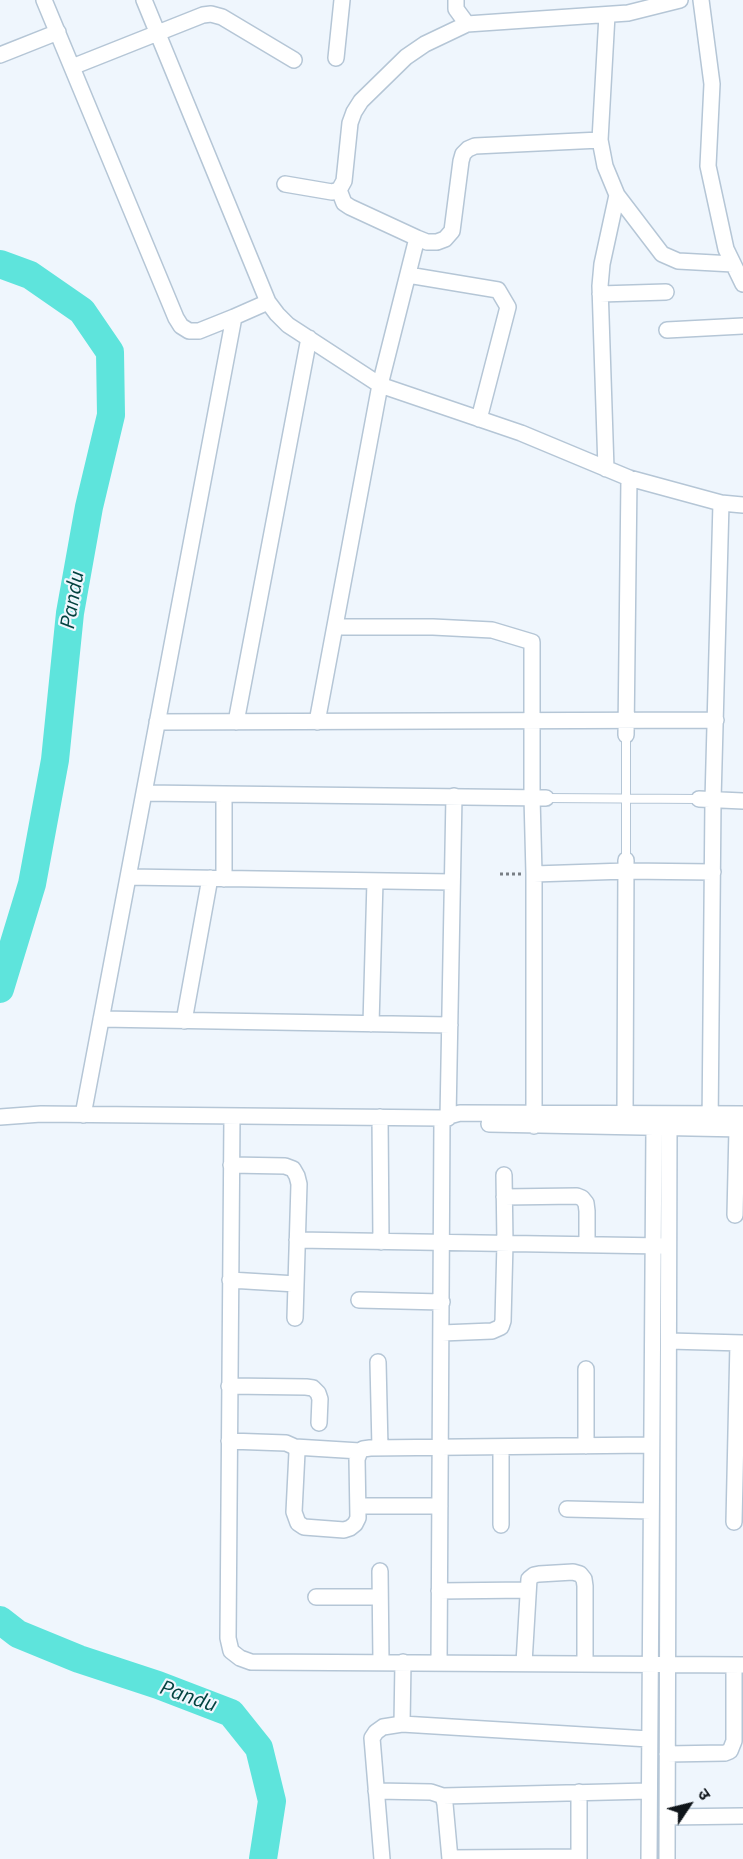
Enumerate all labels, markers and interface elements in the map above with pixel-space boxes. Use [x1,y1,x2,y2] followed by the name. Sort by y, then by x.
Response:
[56,569,92,631] water label: Pandu
[156,1676,220,1720] water label: Pandu
[659,1775,719,1835] north arrow
[692,1785,715,1805] text: उ

